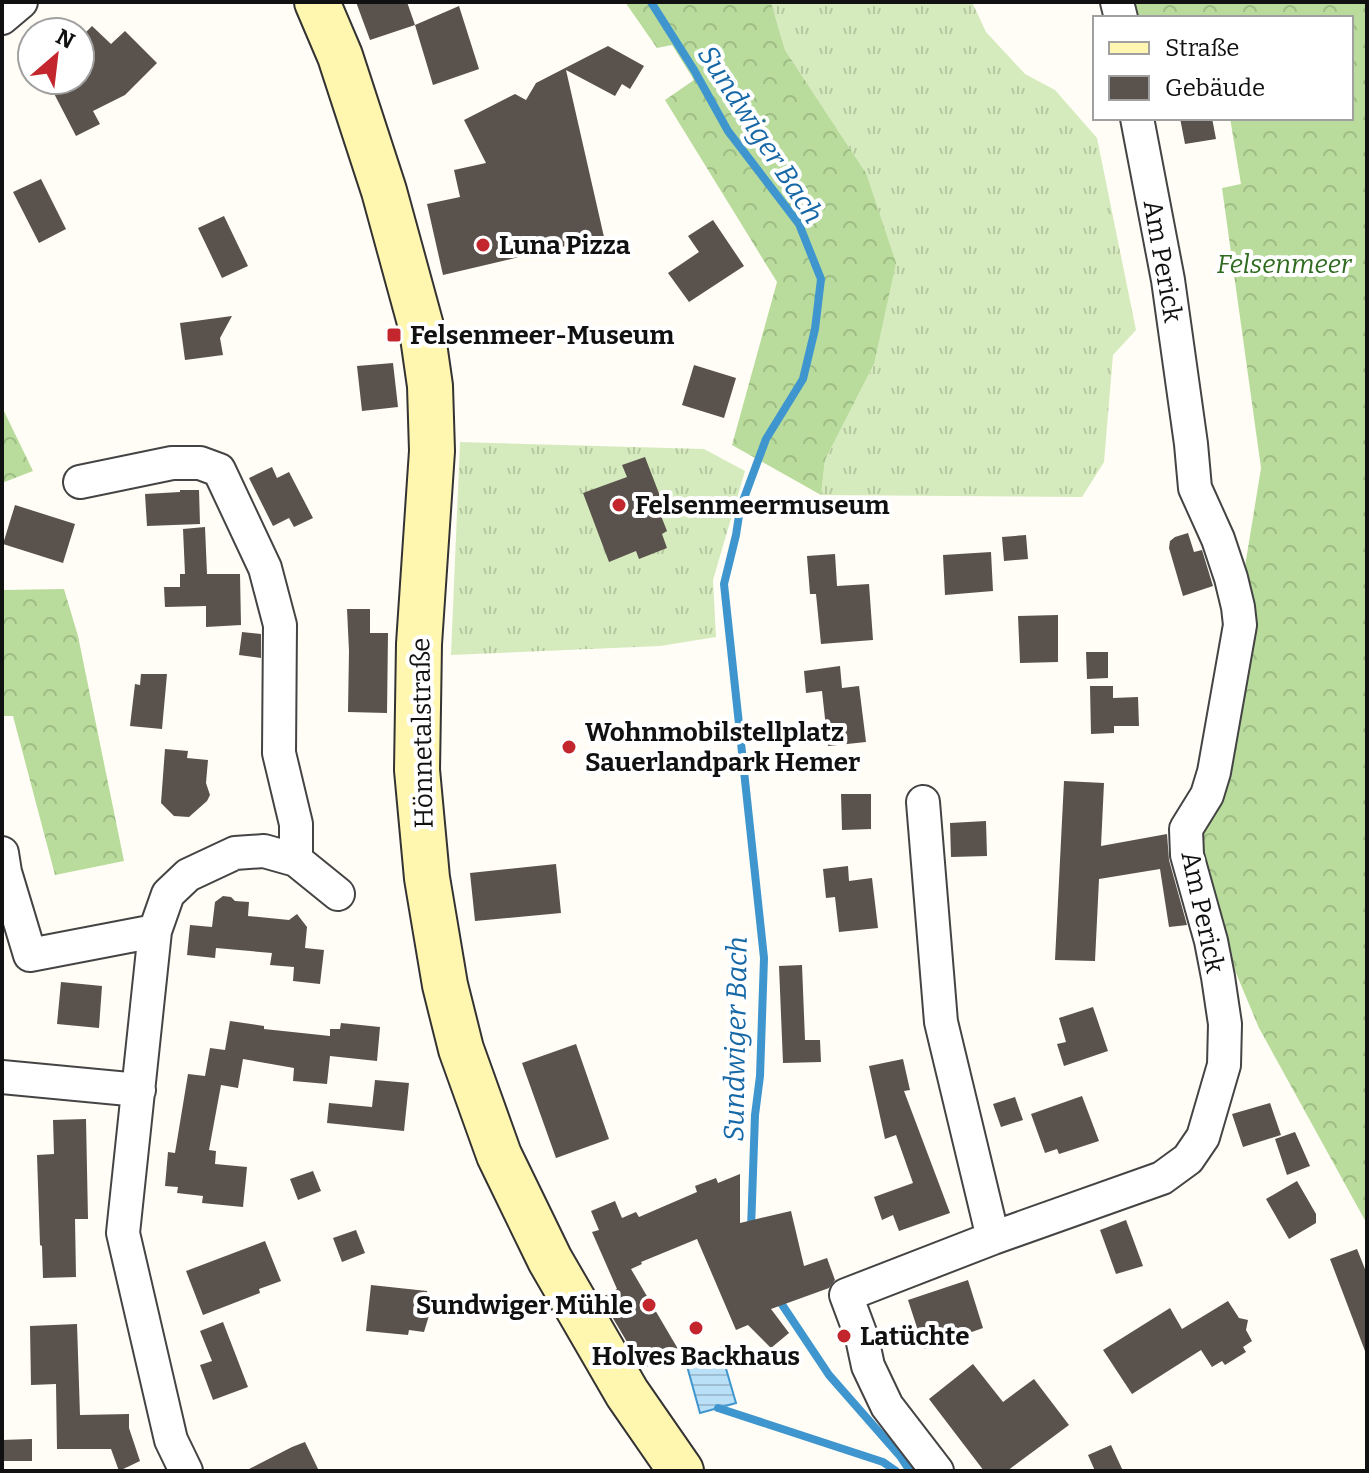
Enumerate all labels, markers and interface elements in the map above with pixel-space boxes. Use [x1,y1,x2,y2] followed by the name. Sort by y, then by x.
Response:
[16,16,96,96] north arrow
[1093,16,1353,120] legend
[51,23,79,55] text: N
[1165,34,1239,62] text: Straße
[691,39,830,229] water label: Sundwiger Bach
[1165,74,1265,102] text: Gebäude
[1137,197,1189,325] street label: Am Perick
[499,230,631,261] place label: Luna Pizza
[474,236,492,254] marker: Luna Pizza
[1217,249,1353,280] park label: Felsenmeer
[410,320,675,351] place label: Felsenmeer-Museum
[385,326,403,344] marker: Felsenmeer-Museum
[635,490,890,521] place label: Felsenmeermuseum
[610,496,628,514] marker: Felsenmeermuseum
[405,637,440,829] street label: Hönnetalstraße
[585,717,860,778] place label: Wohnmobilstellplatz Sauerlandpark Hemer
[560,738,578,756] marker: Wohnmobilstellplatz Sauerlandpark Hemer
[1174,848,1231,976] street label: Am Perick
[717,936,754,1142] water label: Sundwiger Bach
[416,1290,633,1321] place label: Sundwiger Mühle
[640,1296,658,1314] marker: Sundwiger Mühle
[687,1319,705,1337] marker: Holves Backhaus
[860,1321,969,1352] place label: Latüchte
[835,1327,853,1345] marker: Latüchte
[592,1341,800,1372] place label: Holves Backhaus

